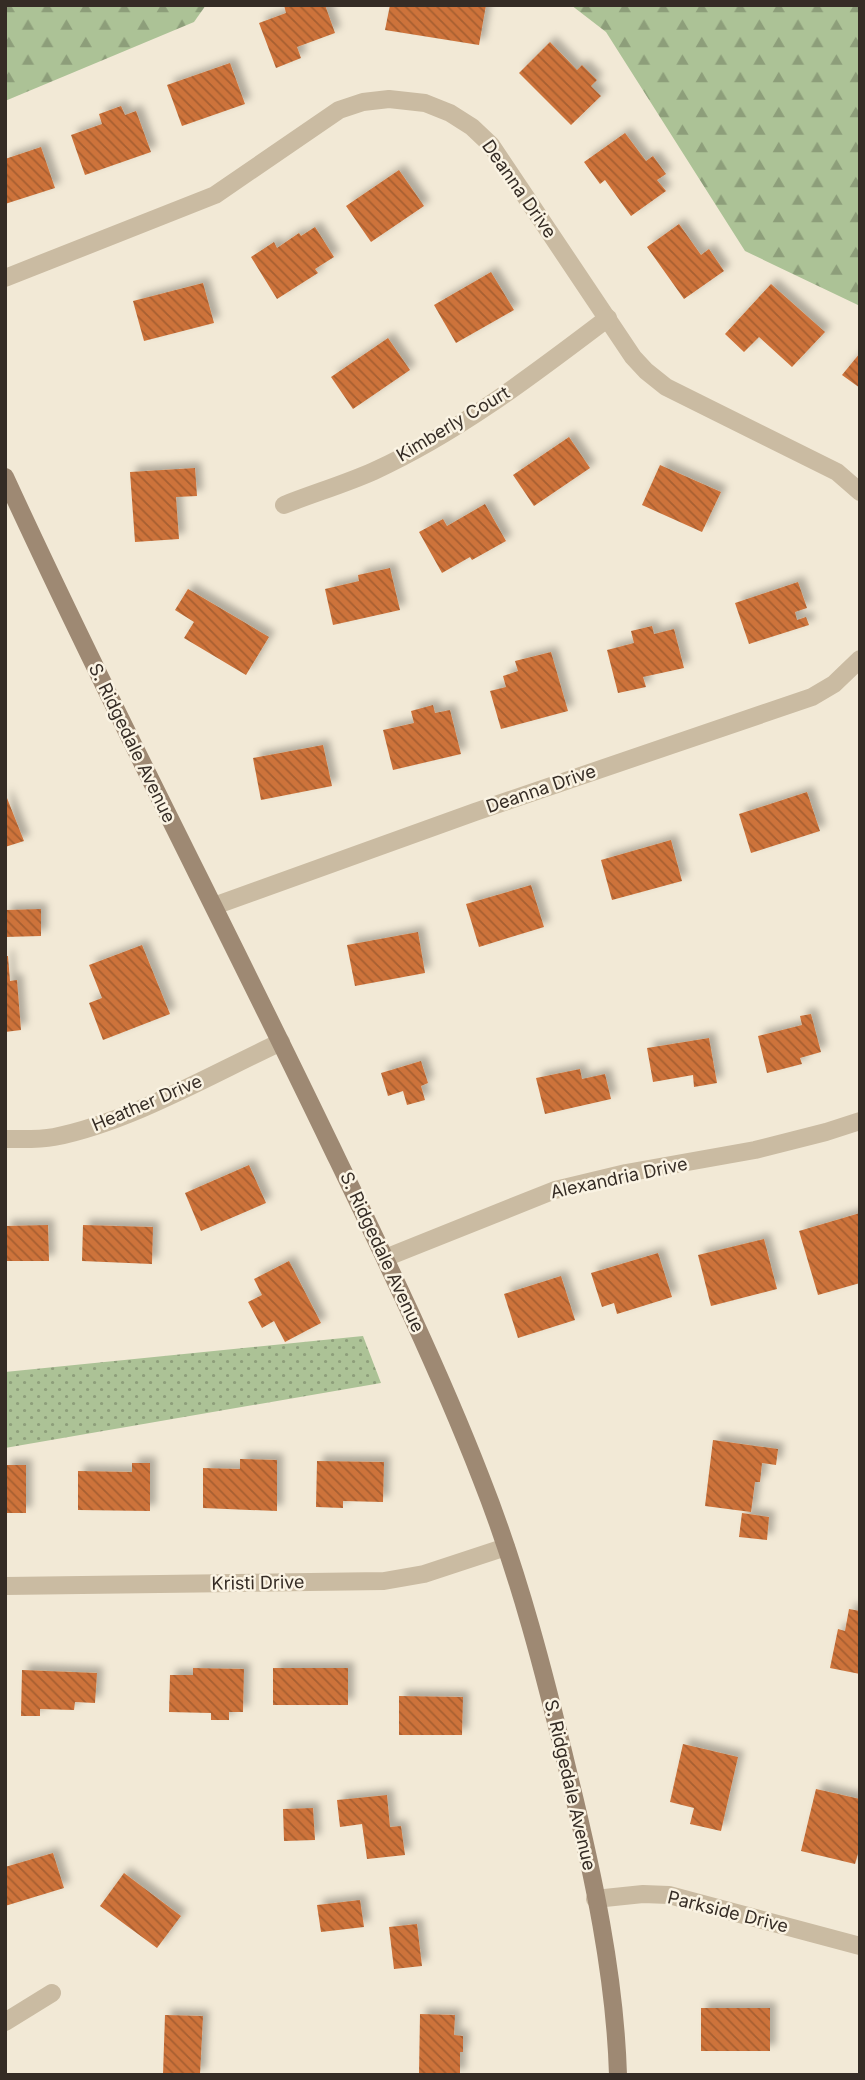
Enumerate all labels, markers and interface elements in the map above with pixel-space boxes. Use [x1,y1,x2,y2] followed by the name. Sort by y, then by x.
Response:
[478,136,561,242] street label: Deanna Drive
[392,381,513,466] street label: Kimberly Court
[85,660,180,826] street label: S. Ridgedale Avenue
[483,760,599,817] street label: Deanna Drive
[89,1070,205,1135] street label: Heather Drive
[548,1153,689,1202] street label: Alexandria Drive
[336,1168,429,1335] street label: S. Ridgedale Avenue
[211,1571,305,1594] street label: Kristi Drive
[541,1697,600,1872] street label: S. Ridgedale Avenue
[666,1886,791,1937] street label: Parkside Drive

